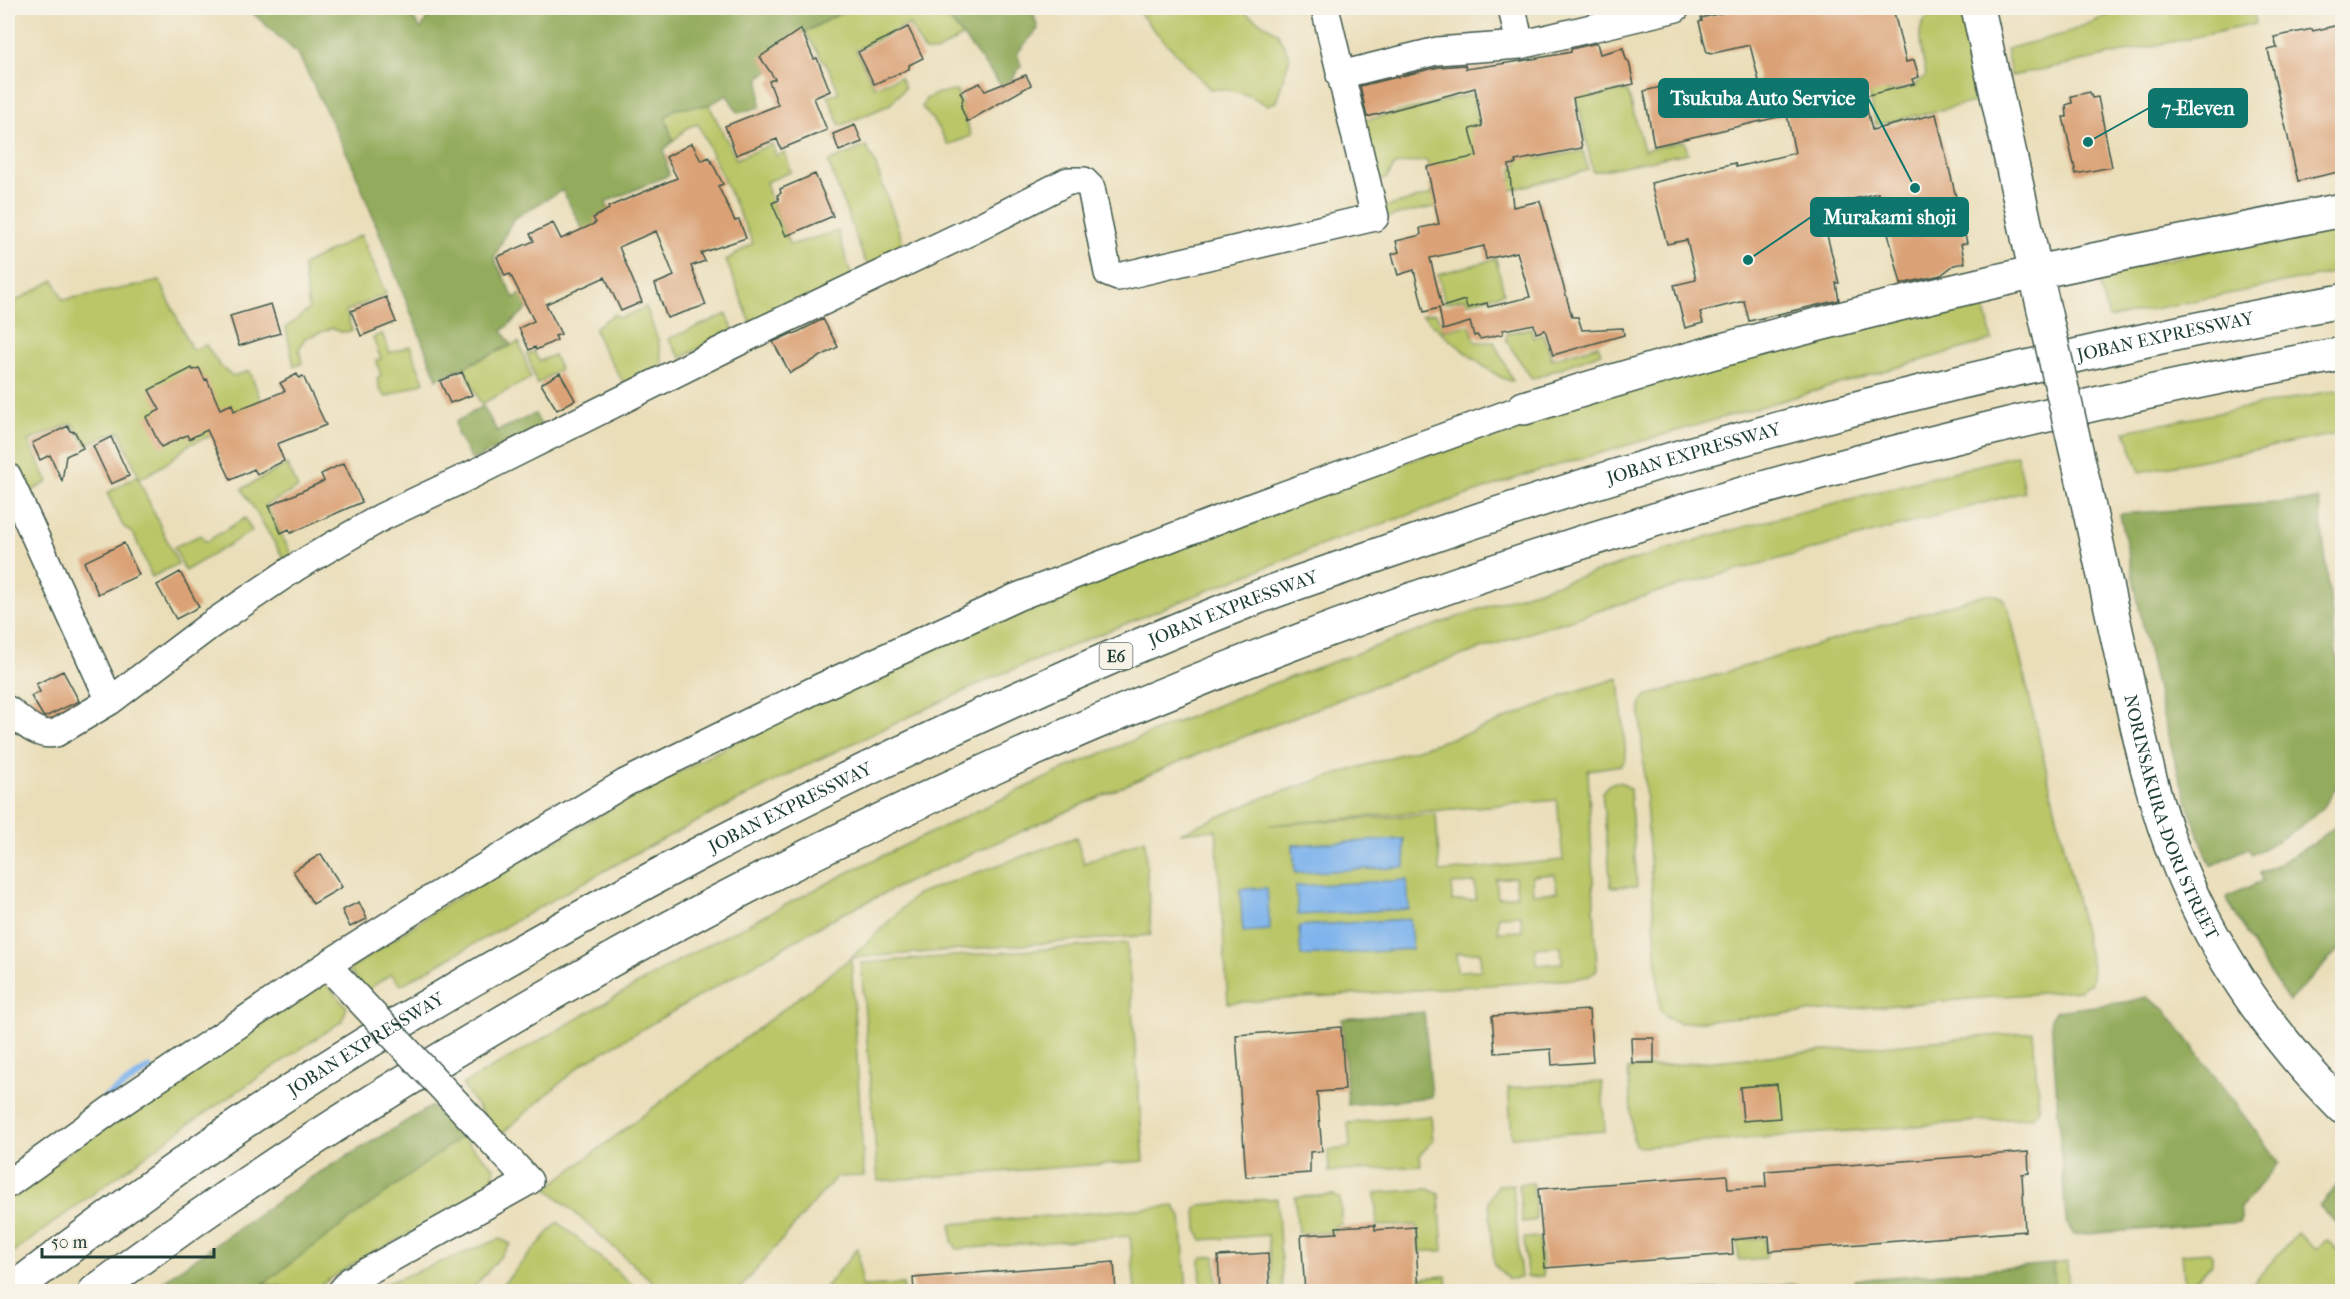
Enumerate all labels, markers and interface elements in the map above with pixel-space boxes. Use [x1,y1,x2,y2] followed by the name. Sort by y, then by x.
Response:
[1659,79,1868,117] callout: Tsukuba Auto Service
[1670,87,1856,110] text: Tsukuba Auto Service
[2149,89,2247,127] callout: 7-Eleven
[2160,97,2235,120] text: 7-Eleven
[1811,198,1968,236] callout: Murakami shoji
[1823,206,1958,229] text: Murakami shoji
[2073,307,2256,366] street label: JOBAN EXPRESSWAY
[1602,418,1784,489] street label: JOBAN EXPRESSWAY
[1144,566,1321,652] street label: JOBAN EXPRESSWAY
[1100,643,1132,669] road number: E6
[2120,692,2224,944] street label: NORINSAKURA-DORI STREET
[703,757,876,858] street label: JOBAN EXPRESSWAY
[282,987,449,1102] street label: JOBAN EXPRESSWAY
[42,1221,214,1259] scale bar
[51,1232,88,1253] text: 50 m

